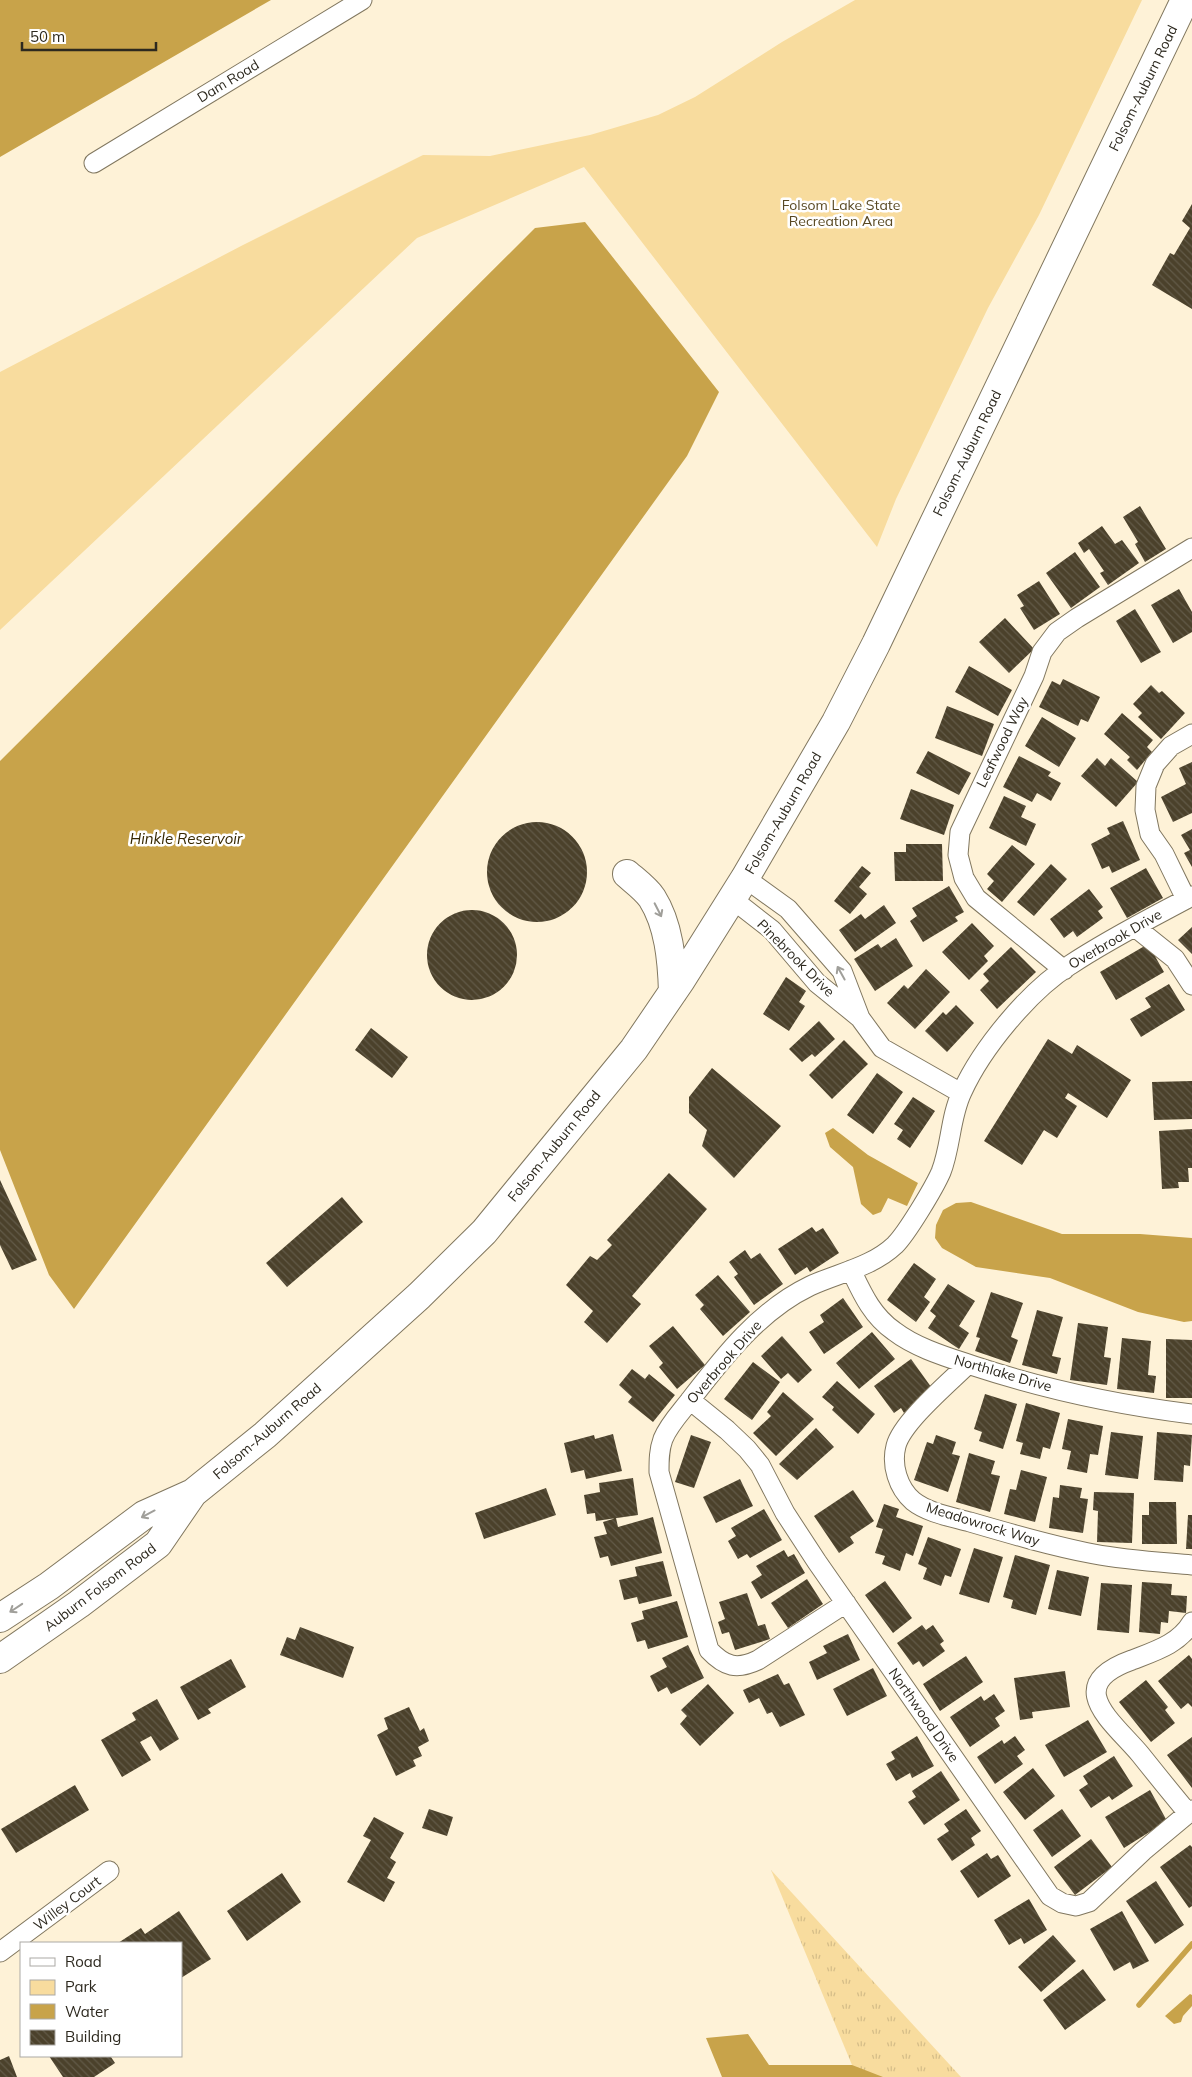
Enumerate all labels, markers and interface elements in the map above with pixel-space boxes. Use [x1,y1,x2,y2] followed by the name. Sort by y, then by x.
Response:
[22,20,156,52] scale bar
[1105,22,1181,154] street label: Folsom-Auburn Road
[30,27,65,46] text: 50 m
[194,55,262,107] street label: Dam Road
[782,196,900,230] park label: Folsom Lake State Recreation Area
[929,387,1005,519] street label: Folsom-Auburn Road
[972,693,1032,790] street label: Leafwood Way
[741,749,825,877] street label: Folsom-Auburn Road
[130,829,243,848] water label: Hinkle Reservoir
[653,903,663,918] one-way arrow
[1065,905,1165,973] street label: Overbrook Drive
[753,915,839,1001] street label: Pinebrook Drive
[836,966,846,981] one-way arrow
[504,1087,604,1205] street label: Folsom-Auburn Road
[683,1317,765,1407] street label: Overbrook Drive
[952,1350,1054,1396] street label: Northlake Drive
[209,1379,325,1483] street label: Folsom-Auburn Road
[924,1498,1042,1550] street label: Meadowrock Way
[141,1509,156,1519] one-way arrow
[40,1539,160,1635] street label: Auburn Folsom Road
[9,1603,23,1613] one-way arrow
[885,1664,963,1766] street label: Northwood Drive
[30,1872,104,1934] street label: Willey Court
[20,1942,182,2057] legend
[65,1952,102,1971] text: Road
[65,1977,97,1996] text: Park
[65,2002,109,2021] text: Water
[65,2027,121,2046] text: Building

